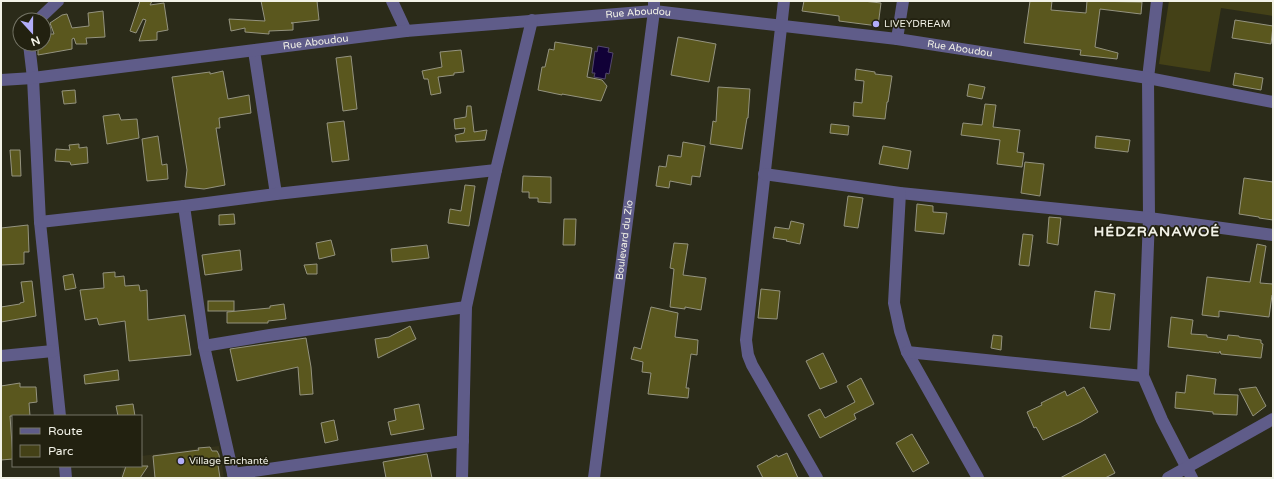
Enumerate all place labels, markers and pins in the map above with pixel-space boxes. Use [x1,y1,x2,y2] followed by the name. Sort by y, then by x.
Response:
[884,18,950,30] place label: LIVEYDREAM
[871,19,881,29] marker: LIVEYDREAM
[189,455,269,467] place label: Village Enchanté
[176,456,186,466] marker: Village Enchanté

